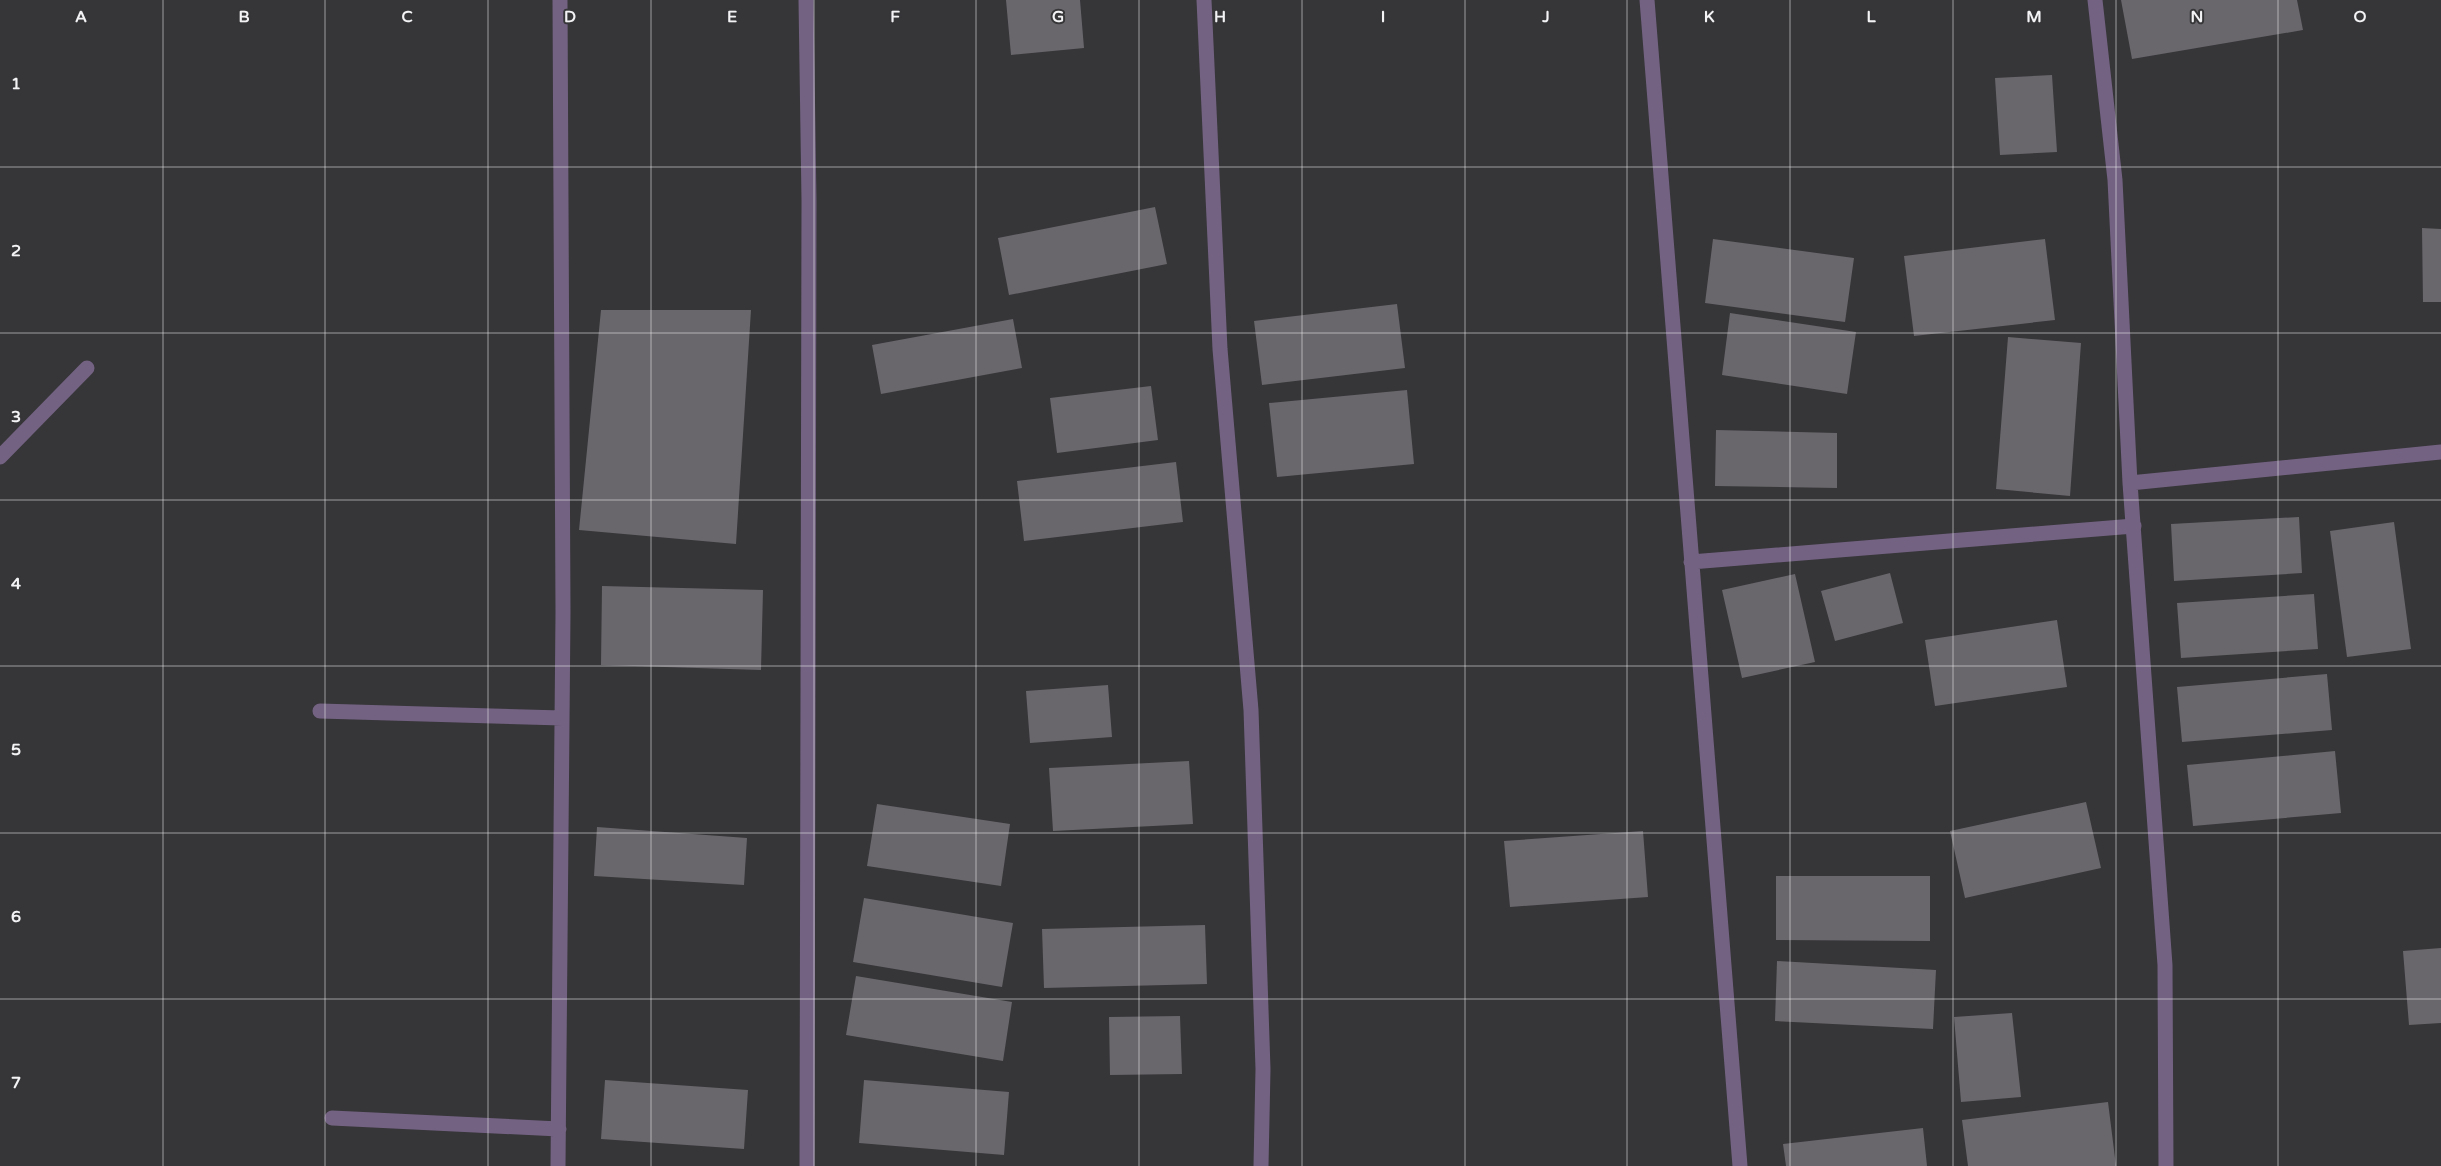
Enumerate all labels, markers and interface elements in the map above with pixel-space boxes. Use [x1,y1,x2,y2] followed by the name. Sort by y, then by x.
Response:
[75,7,87,27] text: A
[238,7,250,27] text: B
[401,7,413,27] text: C
[564,7,576,27] text: D
[727,7,737,27] text: E
[890,7,900,27] text: F
[1052,7,1064,27] text: G
[1214,7,1226,27] text: H
[1381,7,1385,27] text: I
[1541,7,1550,27] text: J
[1704,7,1715,27] text: K
[1866,7,1876,27] text: L
[2026,7,2042,27] text: M
[2191,7,2203,27] text: N
[2354,7,2367,27] text: O
[11,74,21,94] text: 1
[11,241,21,261] text: 2
[11,407,21,427] text: 3
[11,574,21,594] text: 4
[11,740,21,760] text: 5
[11,907,21,927] text: 6
[11,1073,21,1093] text: 7

